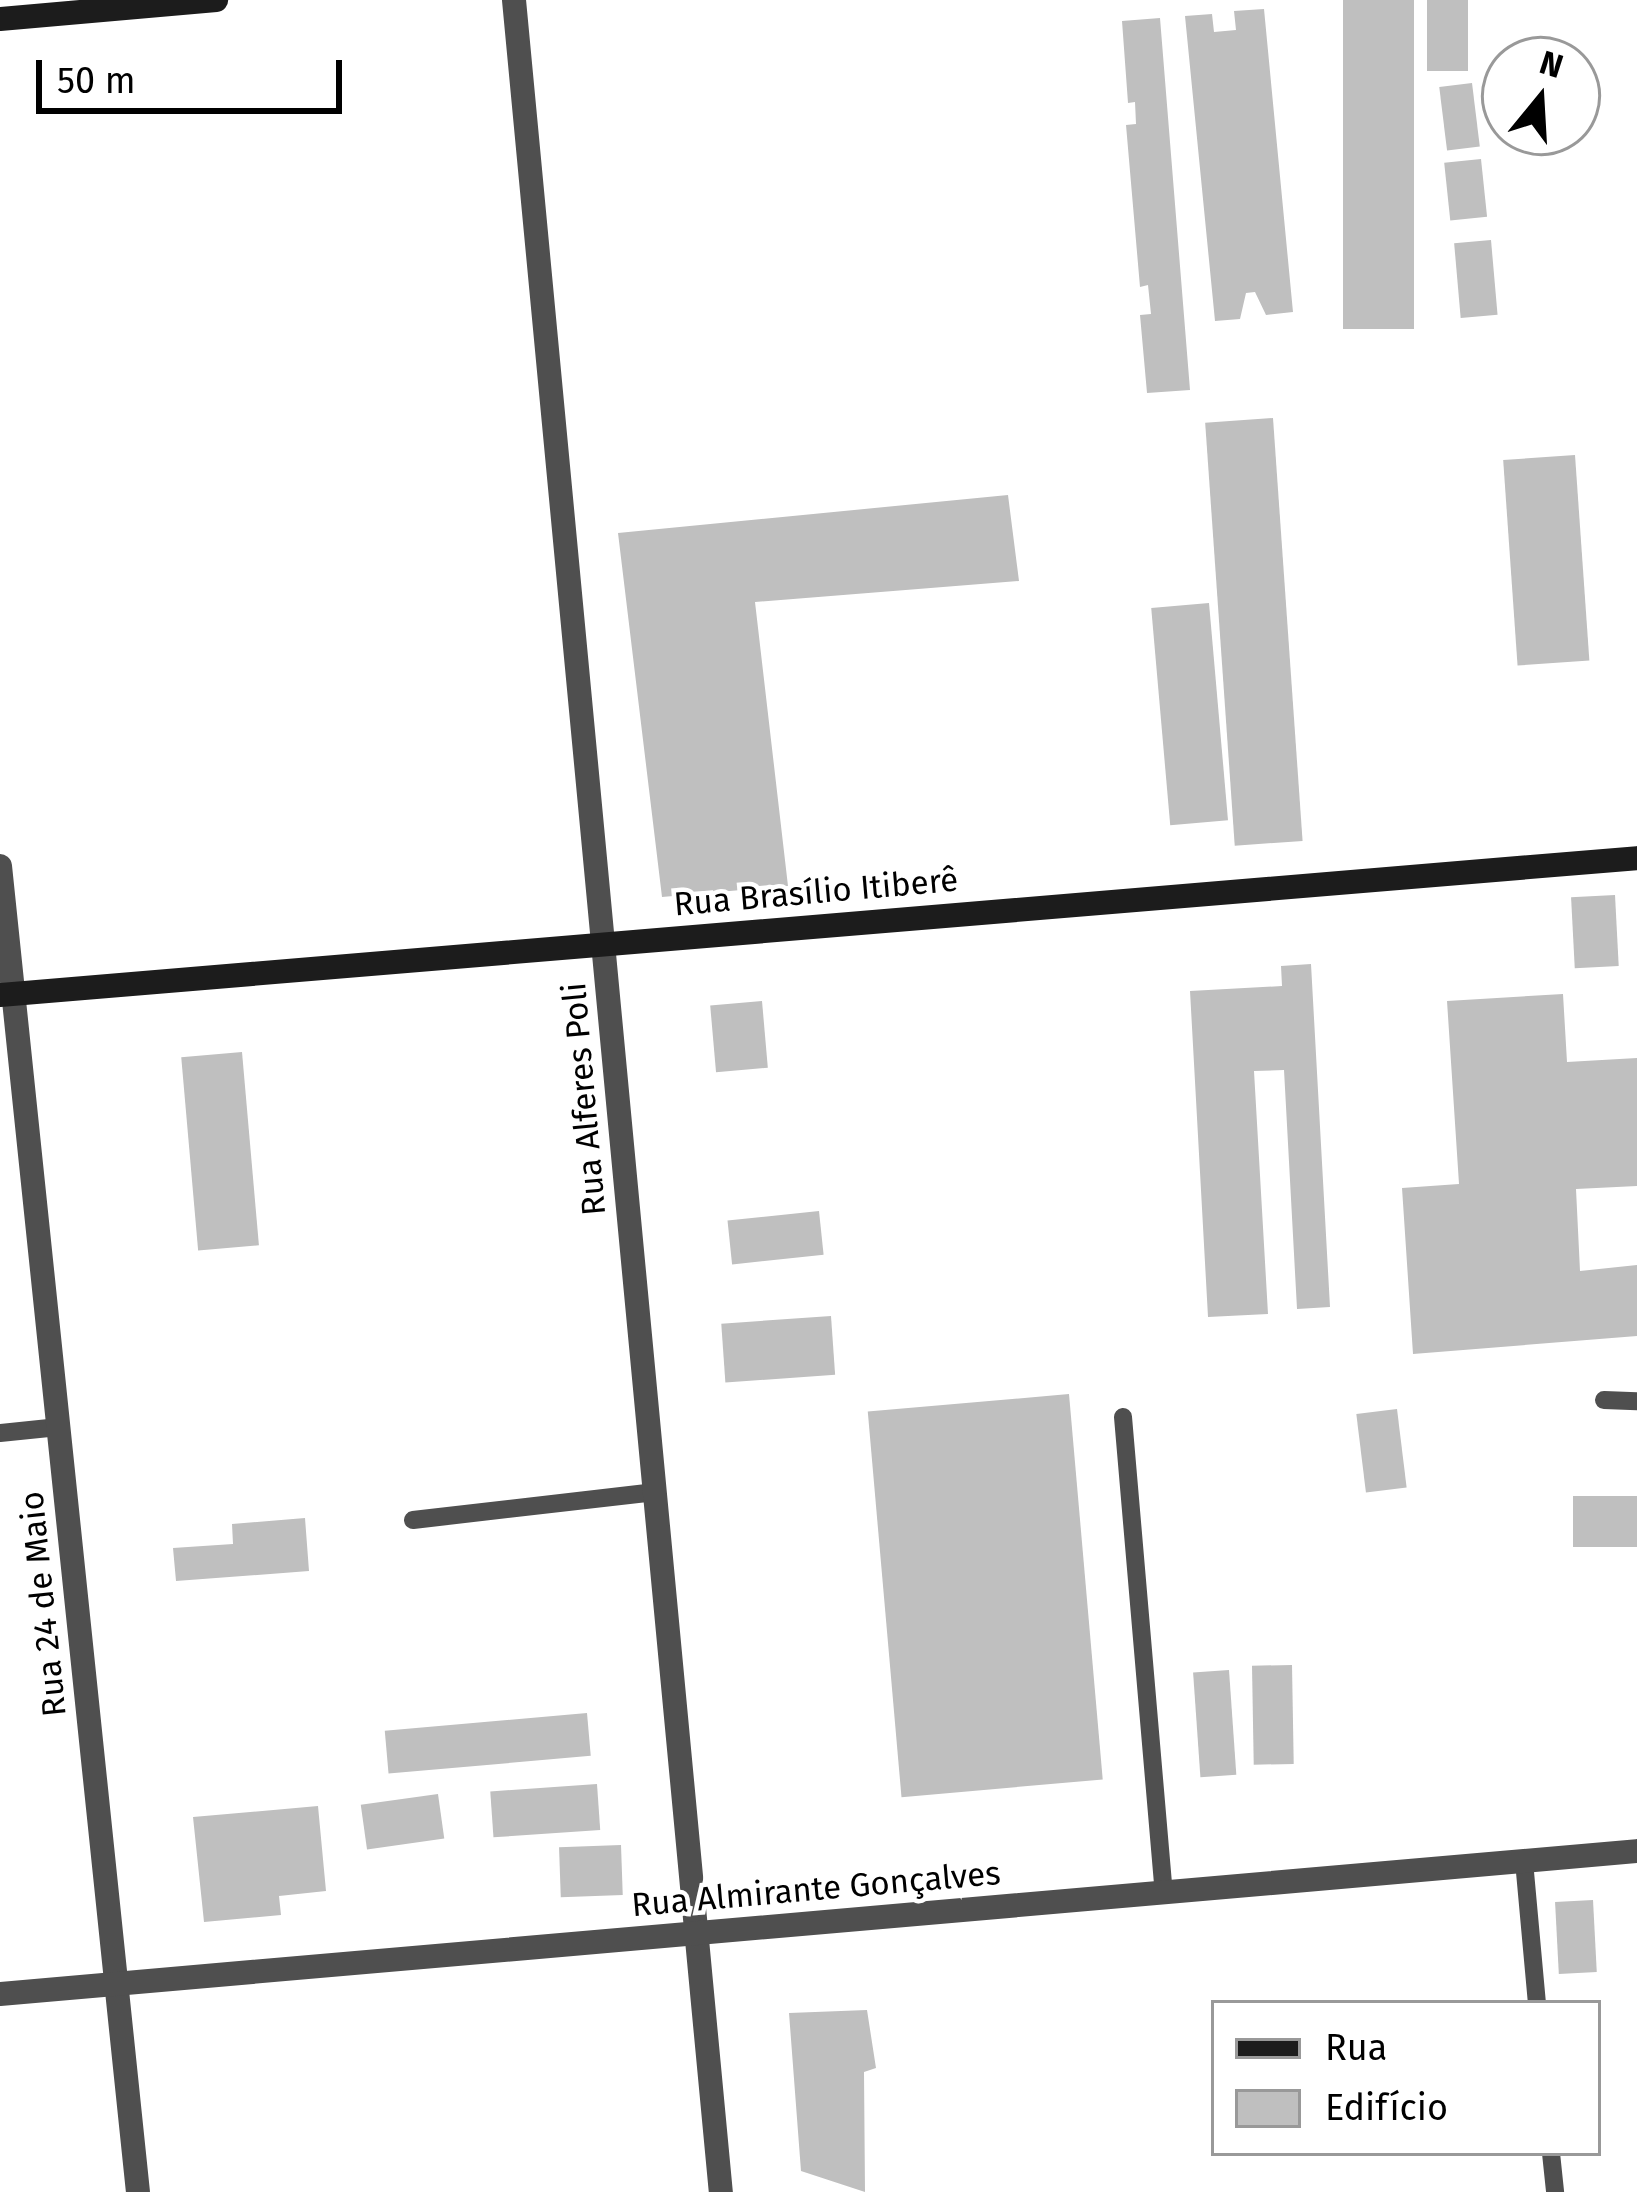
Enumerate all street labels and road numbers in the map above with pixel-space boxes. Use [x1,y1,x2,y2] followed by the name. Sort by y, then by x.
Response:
[672,861,960,925] street label: Rua Brasílio Itiberê
[555,981,615,1217] street label: Rua Alferes Poli
[12,1489,76,1719] street label: Rua 24 de Maio
[630,1854,1002,1926] street label: Rua Almirante Gonçalves

